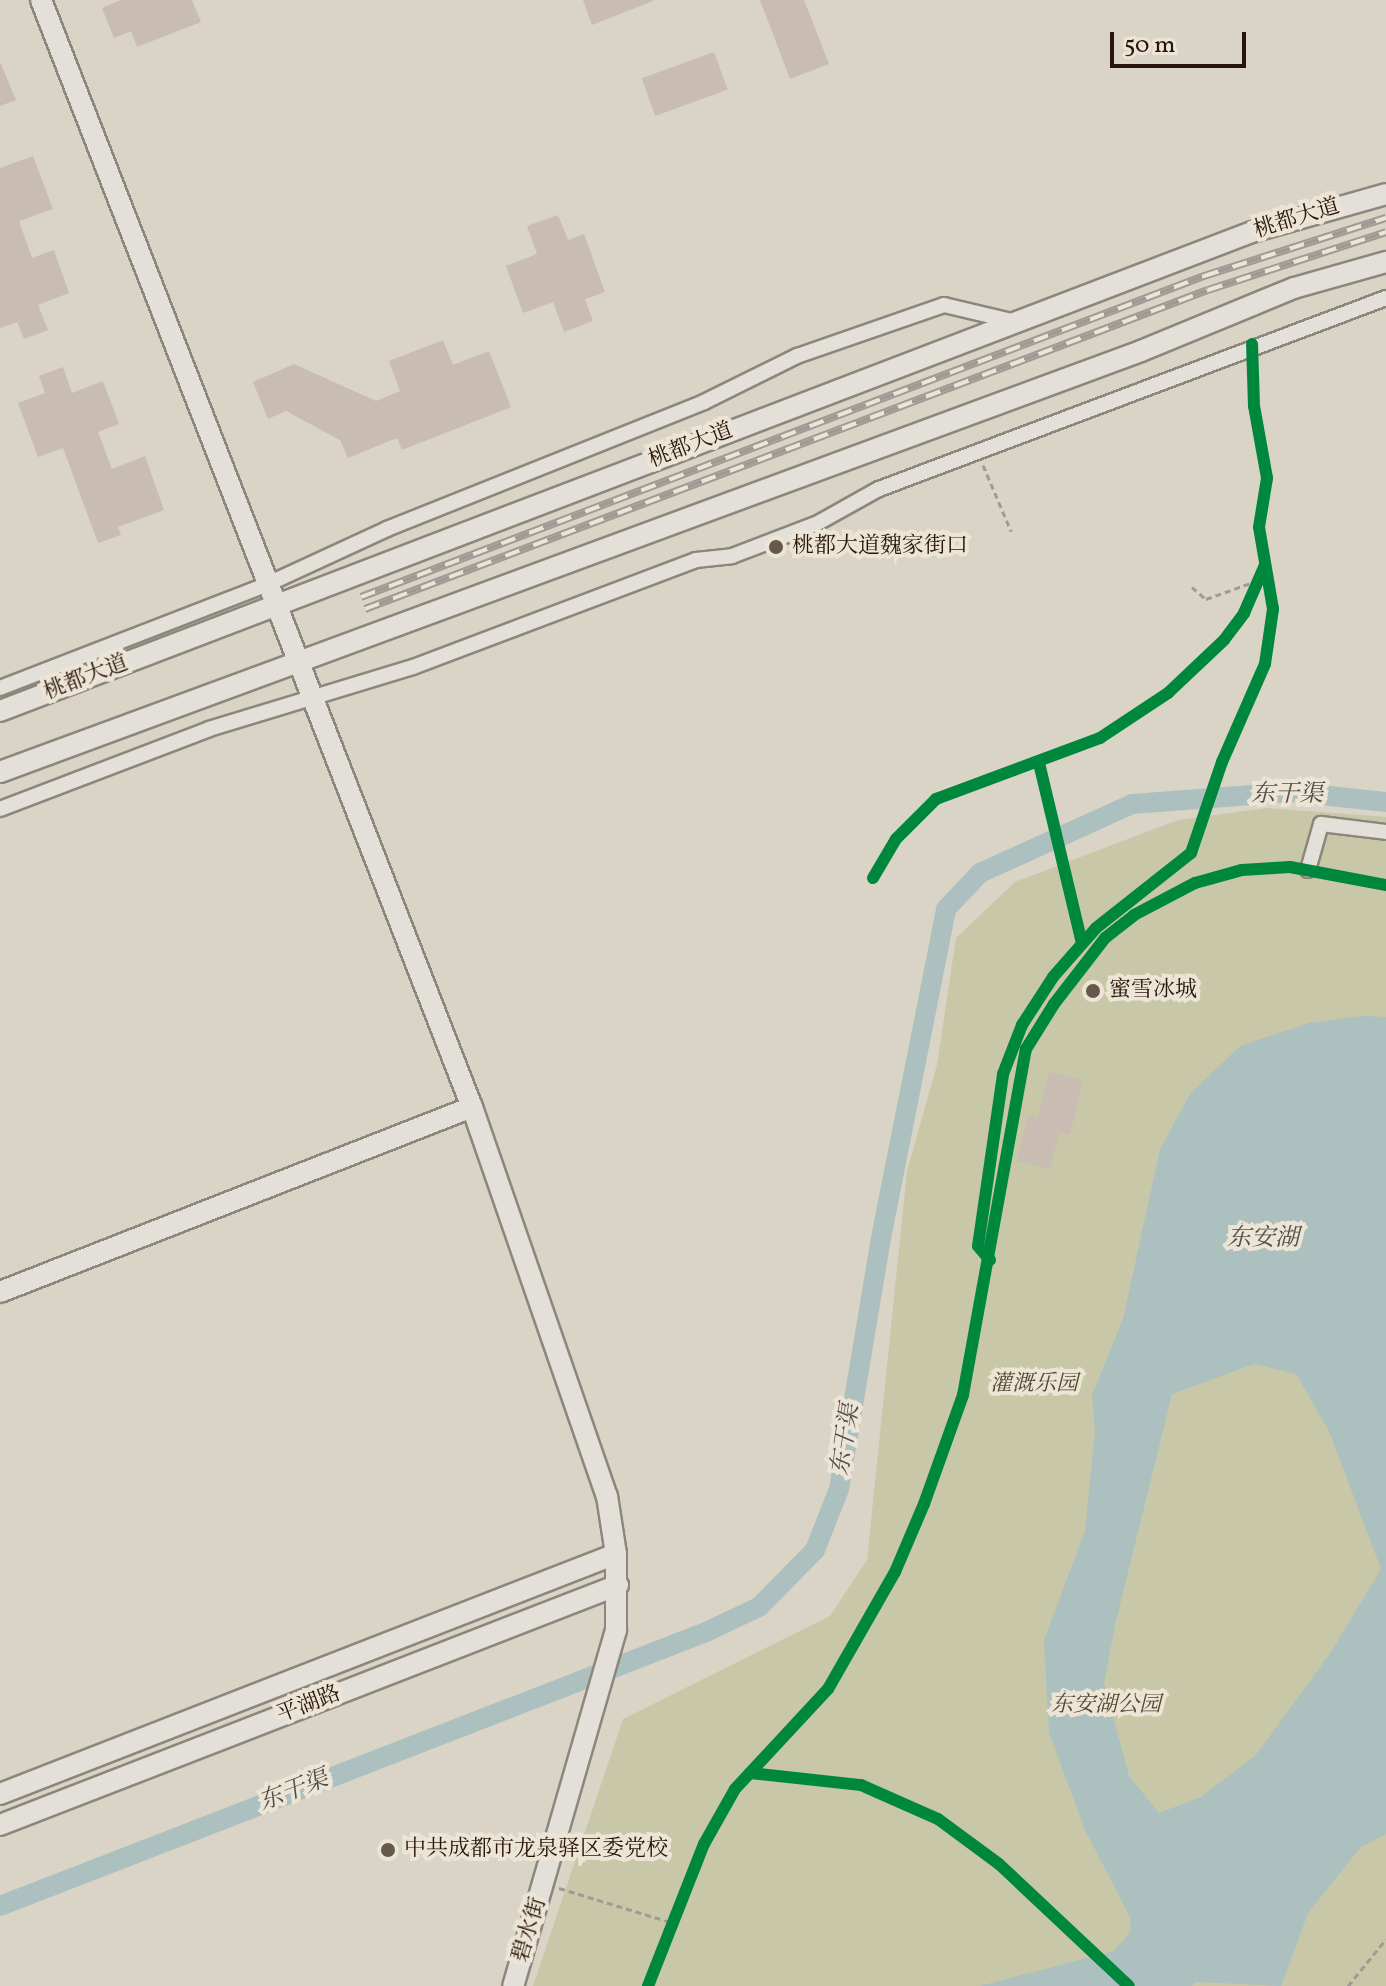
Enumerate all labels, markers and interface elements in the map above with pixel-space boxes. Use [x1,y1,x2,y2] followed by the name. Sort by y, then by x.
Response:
[1114,16,1250,66] scale bar
[1124,29,1176,63] text: 50 m
[1251,194,1343,244] street label: 桃都大道
[645,418,737,474] street label: 桃都大道
[792,534,968,560] place label: 桃都大道魏家街口
[767,538,785,556] marker: 桃都大道魏家街口
[40,650,132,706] street label: 桃都大道
[1251,782,1323,810] water label: 东干渠
[1109,978,1197,1004] place label: 蜜雪冰城
[1084,982,1102,1000] marker: 蜜雪冰城
[1227,1226,1299,1254] water label: 东安湖
[990,1372,1078,1398] park label: 灌溉乐园
[827,1402,867,1478] water label: 东干渠
[273,1681,345,1729] street label: 平湖路
[1051,1693,1161,1719] park label: 东安湖公园
[255,1766,333,1818] water label: 东干渠
[404,1837,668,1863] place label: 中共成都市龙泉驿区委党校
[379,1841,397,1859] marker: 中共成都市龙泉驿区委党校
[508,1895,552,1965] street label: 碧水街

